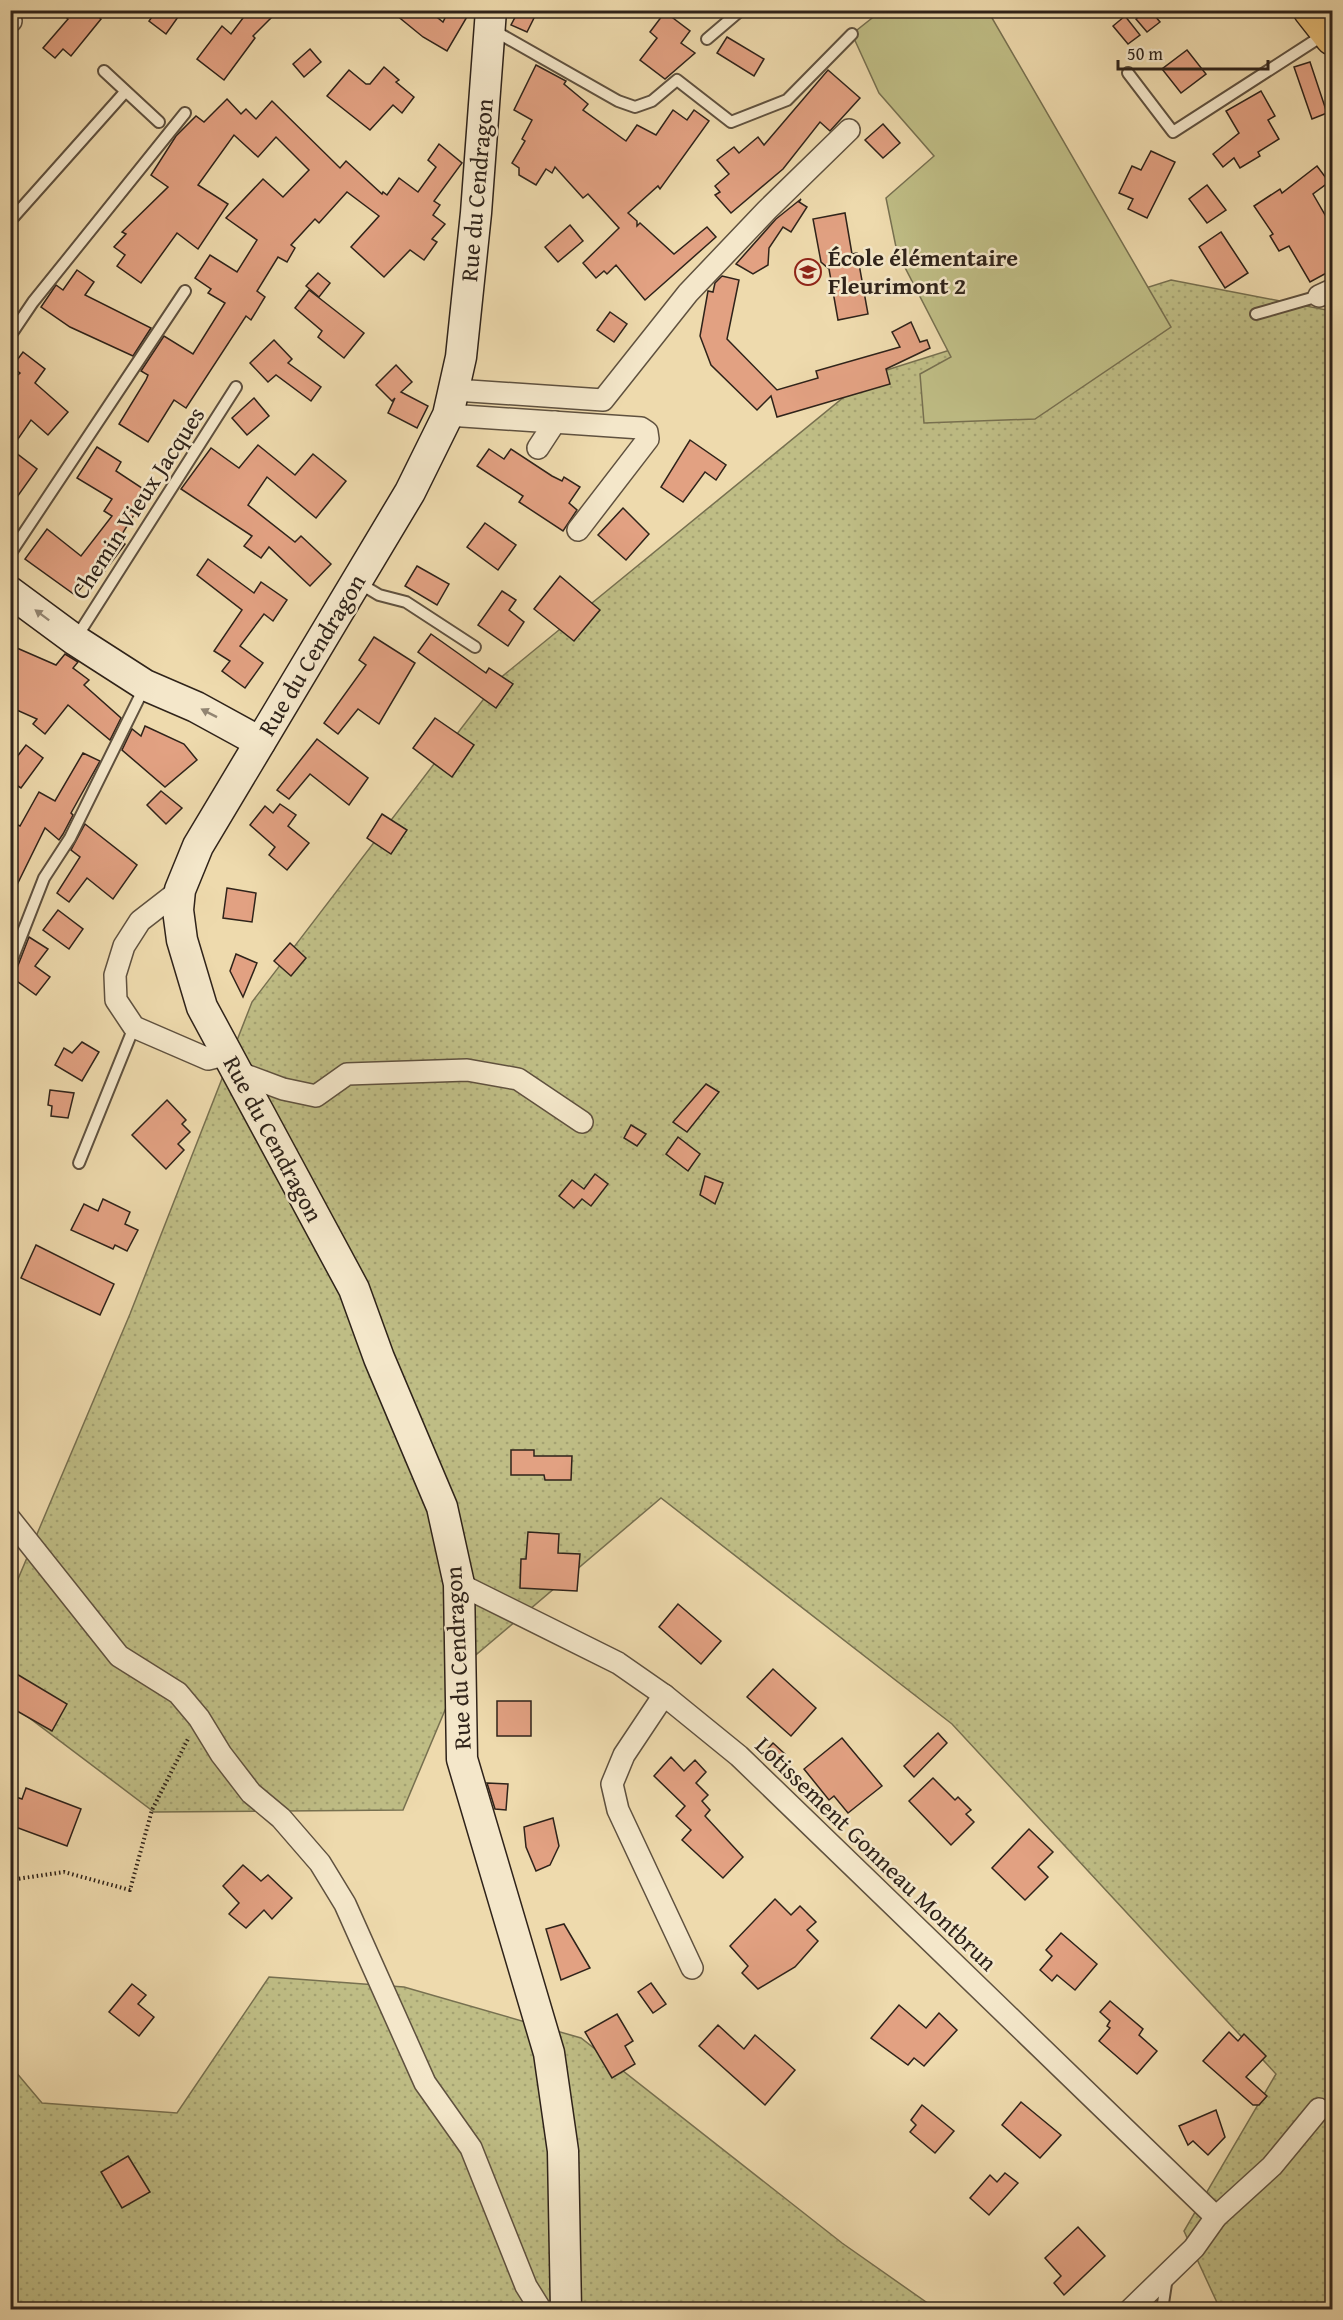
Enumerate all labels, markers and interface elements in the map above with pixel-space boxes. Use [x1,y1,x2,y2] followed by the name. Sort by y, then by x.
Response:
[1118,33,1268,71] scale bar
[1127,40,1163,67] text: 50 m
[451,96,502,283] street label: Rue du Cendragon
[828,240,1018,303] place label: École élémentaire Fleurimont 2
[793,257,823,287] school or university icon: École élémentaire Fleurimont 2
[62,400,213,606] street label: Chemin Vieux Jacques
[249,567,374,742] street label: Rue du Cendragon
[34,610,49,622] one-way arrow
[200,709,218,719] one-way arrow
[215,1049,332,1229] street label: Rue du Cendragon
[435,1565,480,1751] street label: Rue du Cendragon
[748,1728,1006,1979] street label: Lotissement Gonneau Montbrun

